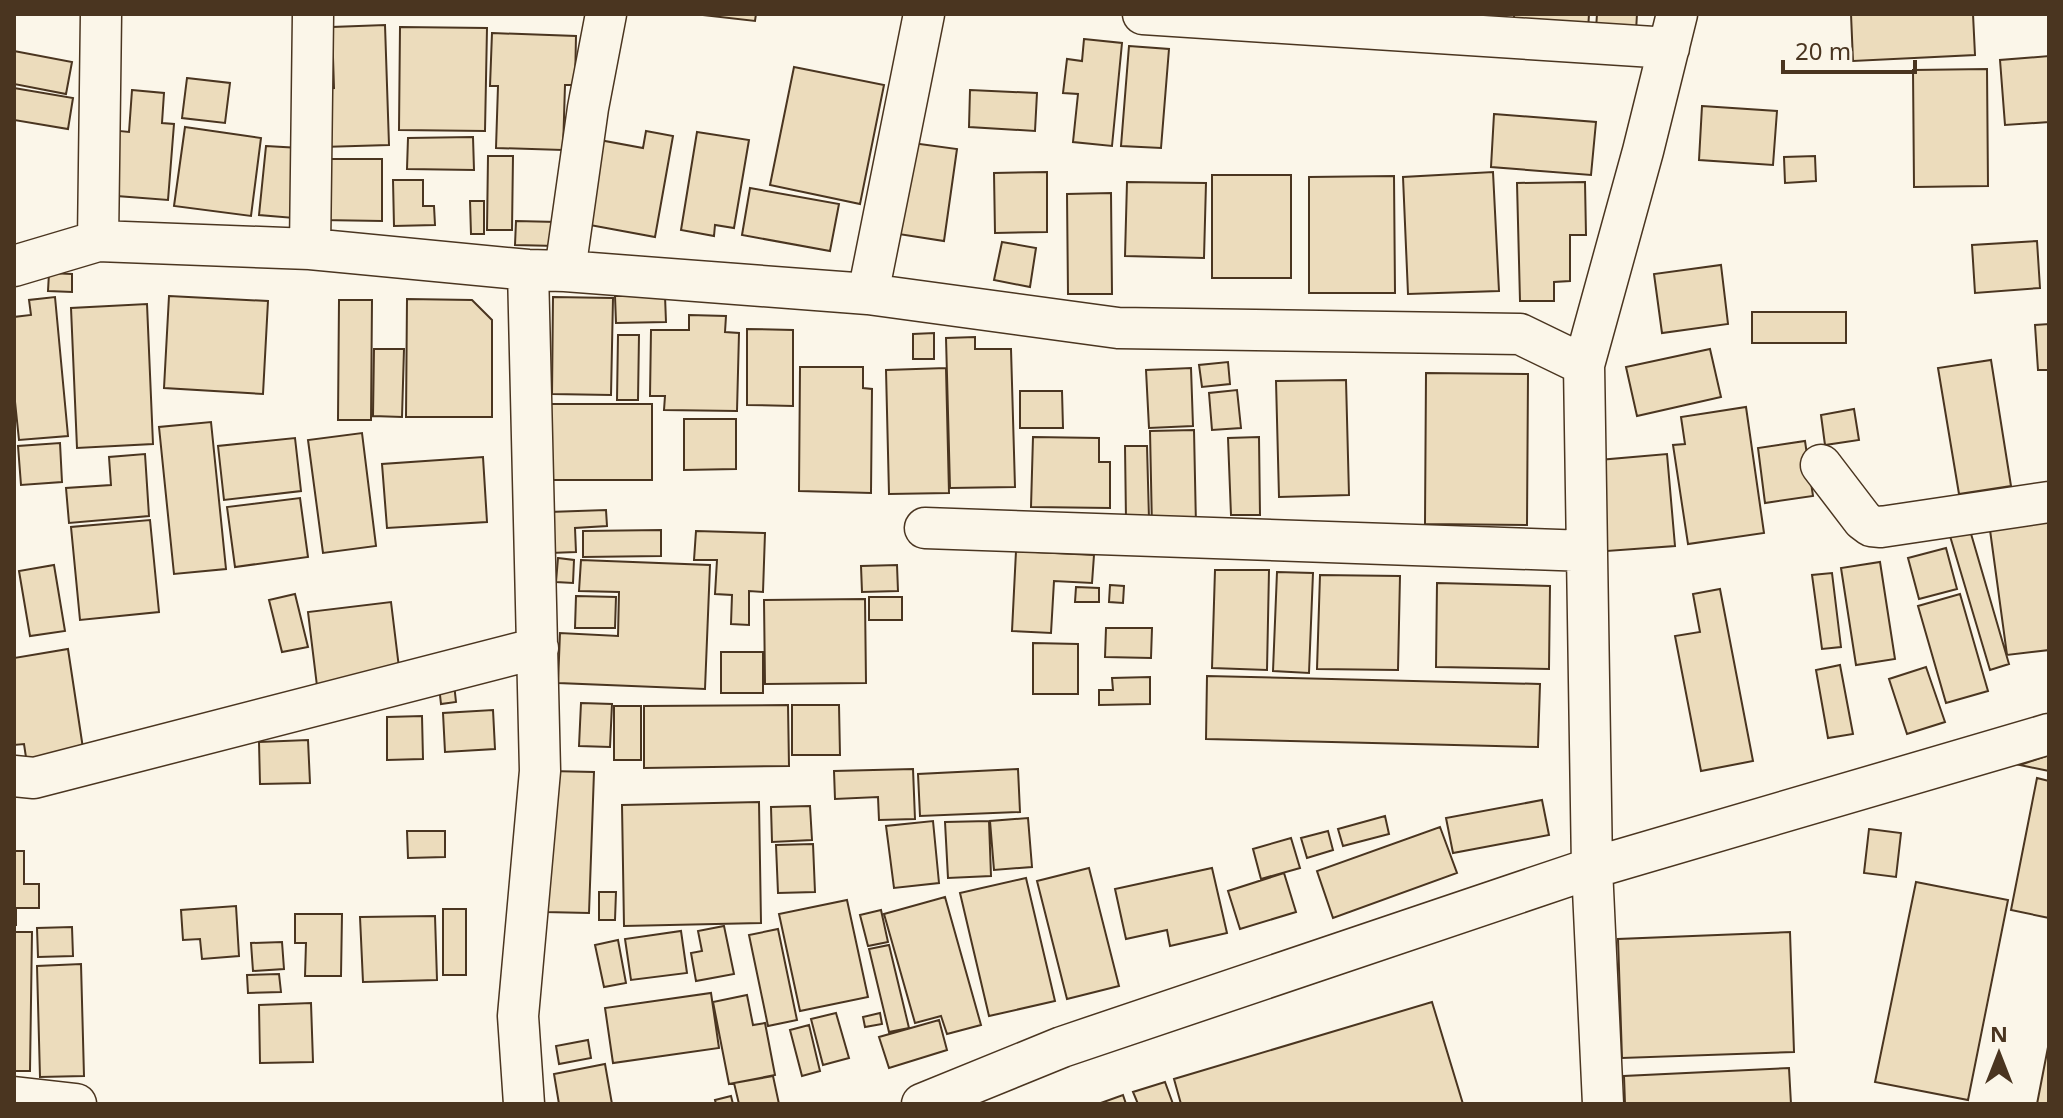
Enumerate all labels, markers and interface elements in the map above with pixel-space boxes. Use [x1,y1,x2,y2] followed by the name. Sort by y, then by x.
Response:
[1783,24,1915,74] scale bar
[1795,34,1851,67] text: 20 m
[1959,1014,2039,1094] north arrow
[1990,1018,2008,1048] text: N

